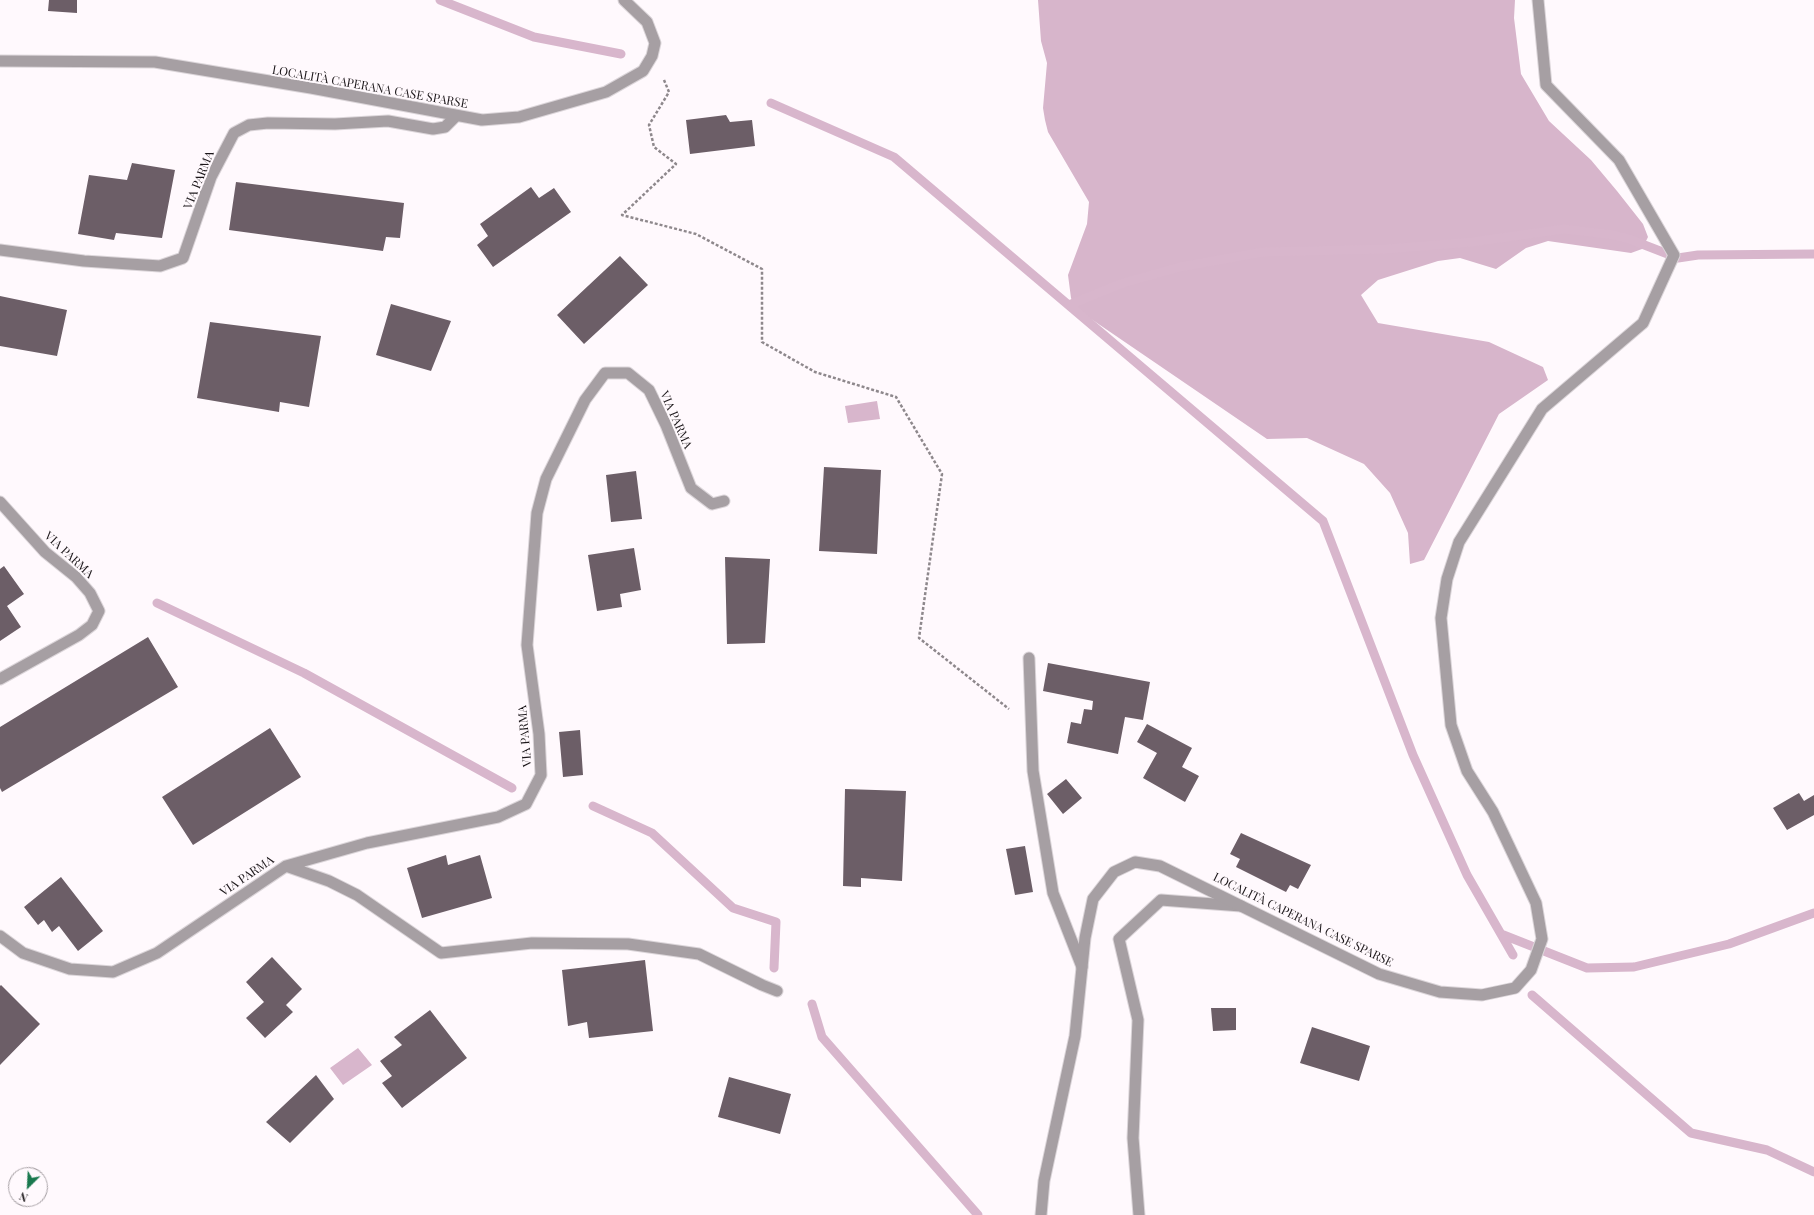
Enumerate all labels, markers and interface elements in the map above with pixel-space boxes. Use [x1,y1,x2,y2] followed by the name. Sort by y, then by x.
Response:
[271,63,469,111] street label: LOCALITÀ CAPERANA CASE SPARSE
[181,149,217,211] street label: VIA PARMA
[657,389,695,451] street label: VIA PARMA
[41,529,97,581] street label: VIA PARMA
[515,705,535,767] street label: VIA PARMA
[217,853,277,899] street label: VIA PARMA
[1211,870,1395,970] street label: LOCALITÀ CAPERANA CASE SPARSE
[8,1167,48,1207] north arrow
[17,1189,30,1206] text: N

